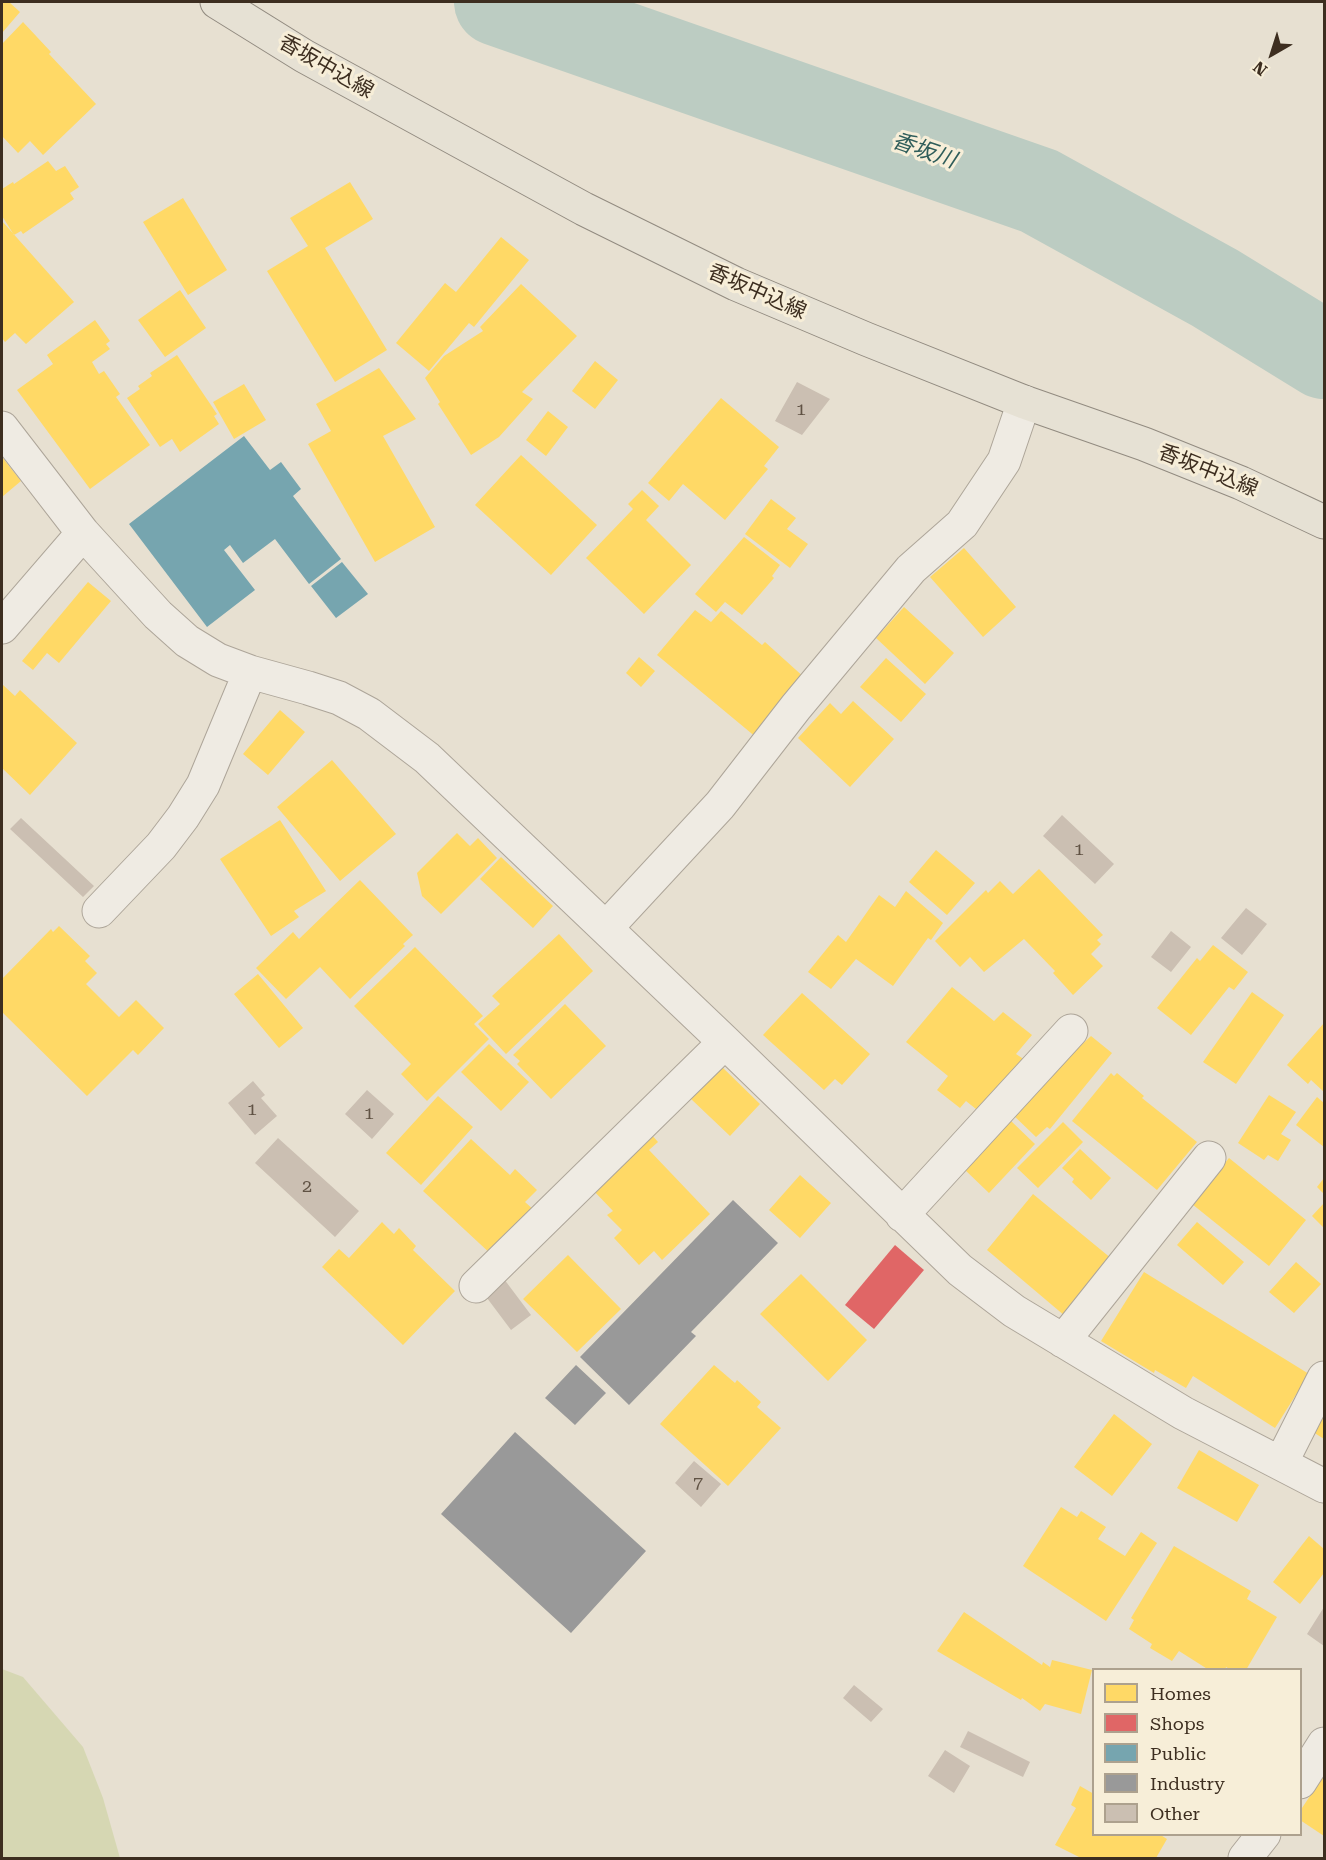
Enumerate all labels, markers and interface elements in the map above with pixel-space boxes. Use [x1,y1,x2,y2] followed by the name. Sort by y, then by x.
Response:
[1242,24,1302,84] north arrow
[274,30,378,104] street label: 香坂中込線
[1250,57,1271,80] text: N
[889,128,959,174] water label: 香坂川
[704,259,810,325] street label: 香坂中込線
[796,399,806,421] house number: 1
[1155,440,1261,502] street label: 香坂中込線
[1074,839,1084,861] house number: 1
[247,1099,257,1121] house number: 1
[364,1103,374,1125] house number: 1
[302,1176,312,1198] house number: 2
[693,1473,703,1495] house number: 7
[1092,1668,1302,1836] legend
[1150,1683,1211,1704] text: Homes
[1150,1713,1204,1734] text: Shops
[1150,1743,1206,1764] text: Public
[1150,1773,1225,1794] text: Industry
[1150,1803,1200,1824] text: Other

